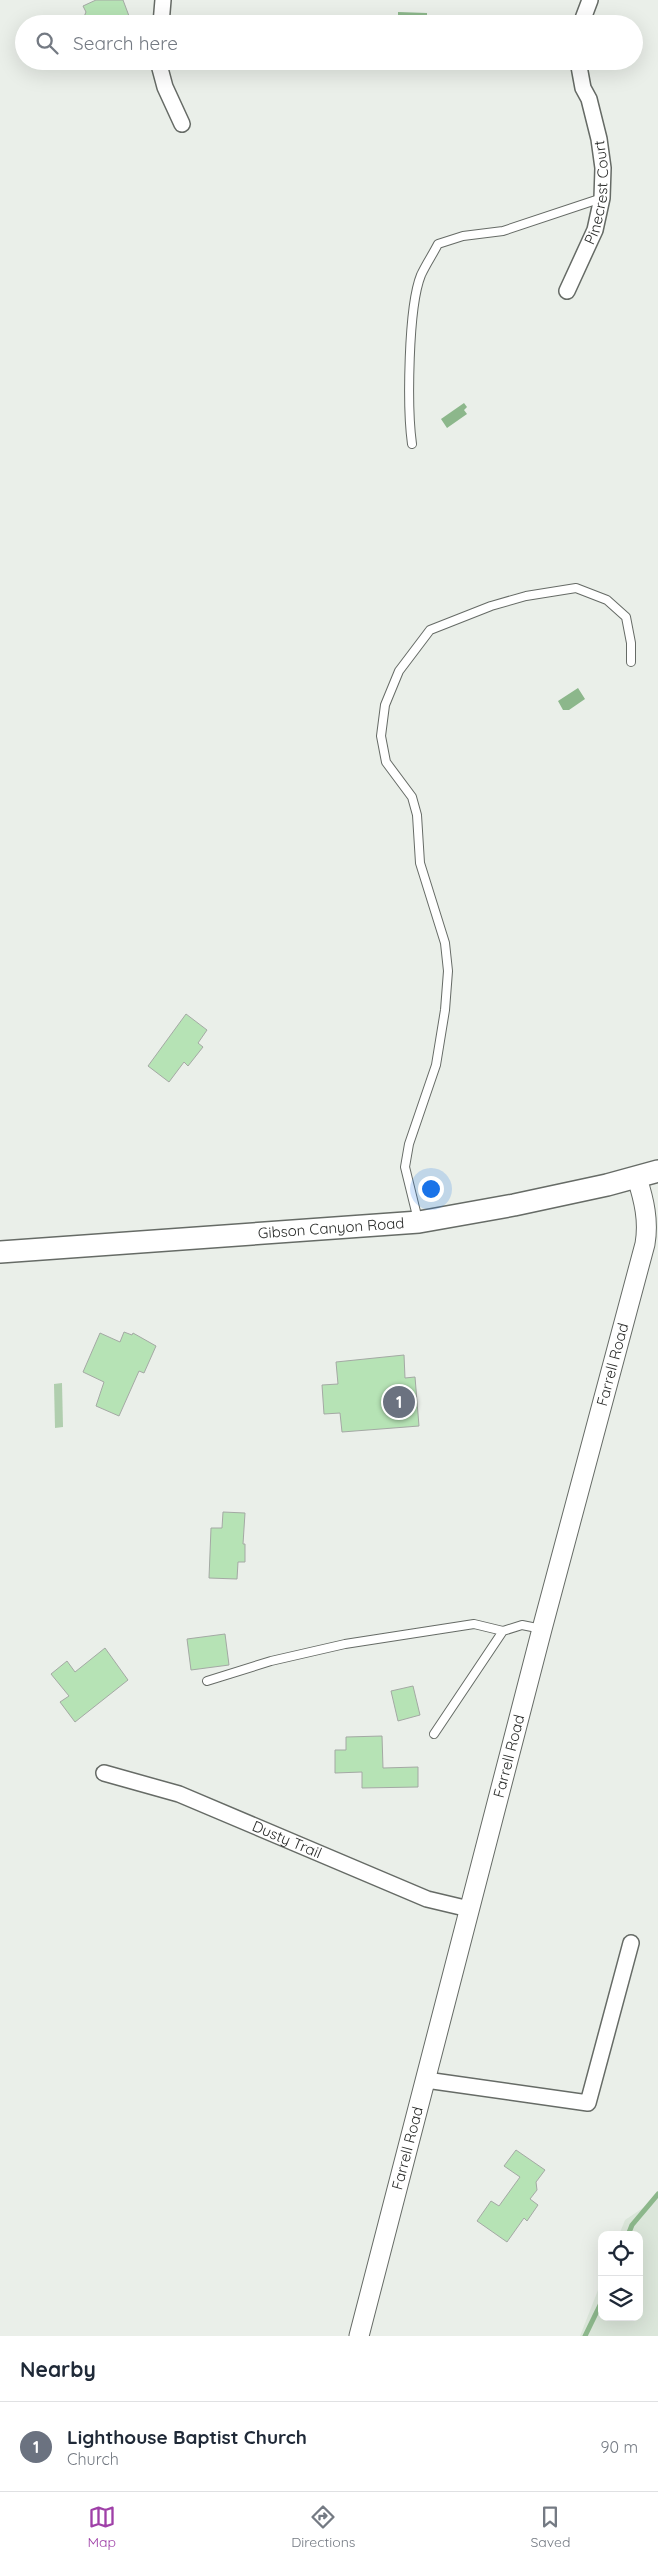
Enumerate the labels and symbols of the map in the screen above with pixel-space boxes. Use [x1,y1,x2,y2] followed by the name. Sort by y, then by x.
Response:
[580,139,612,247] street label: Pinecrest Court
[418,1176,444,1202] your location
[257,1213,405,1243] street label: Gibson Canyon Road
[592,1321,632,1408] street label: Farrell Road
[383,1383,415,1421] pin: 1
[489,1712,528,1800] street label: Farrell Road
[249,1816,325,1862] street label: Dusty Trail
[387,2104,427,2192] street label: Farrell Road

